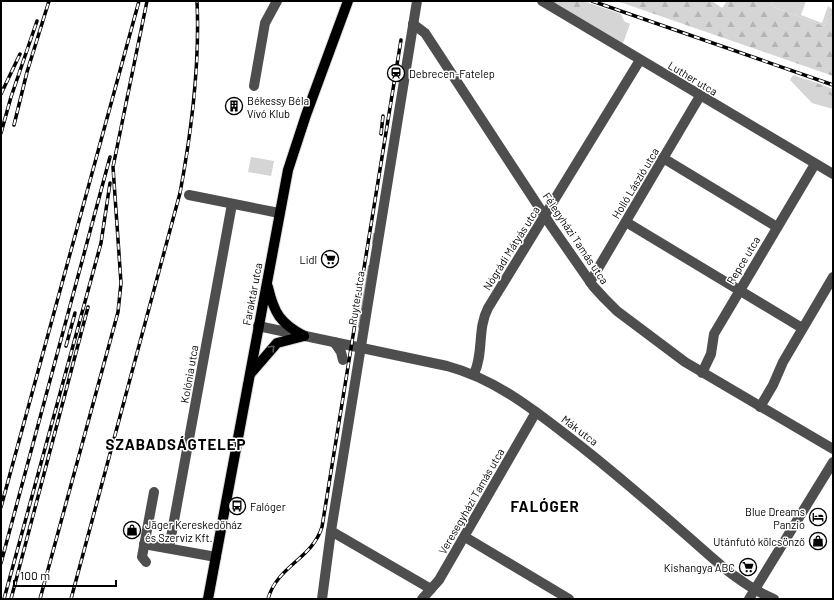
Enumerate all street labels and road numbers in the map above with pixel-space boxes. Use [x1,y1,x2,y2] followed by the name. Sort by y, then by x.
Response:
[666,58,720,98] street label: Luther utca
[609,145,661,221] street label: Holló László utca
[541,190,611,286] street label: Félegyházi Tamás utca
[480,204,542,292] street label: Nógrádi Mátyás utca
[724,234,762,286] street label: Repce utca
[240,262,264,326] street label: Faraktár utca
[345,270,367,326] street label: Ruyter utca
[178,344,200,404] street label: Kolónia utca
[559,412,601,448] street label: Mák utca
[435,446,507,556] street label: Veresegyházi Tamás utca

